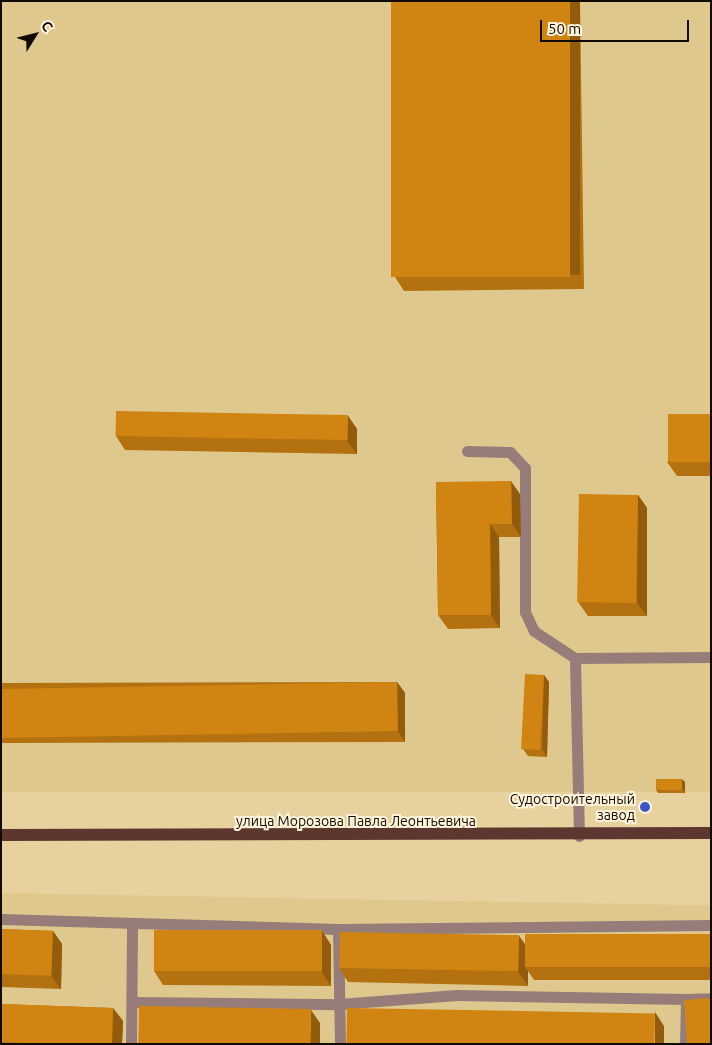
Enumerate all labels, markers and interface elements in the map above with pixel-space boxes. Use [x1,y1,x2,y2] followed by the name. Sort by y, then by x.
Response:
[10,10,60,60] north arrow
[542,10,691,42] scale bar
[38,18,56,35] text: С
[548,20,581,37] text: 50 m
[510,791,635,824] place label: Судостроительный завод
[639,801,651,813] marker: Судостроительный завод
[236,813,476,829] street label: улица Морозова Павла Леонтьевича

